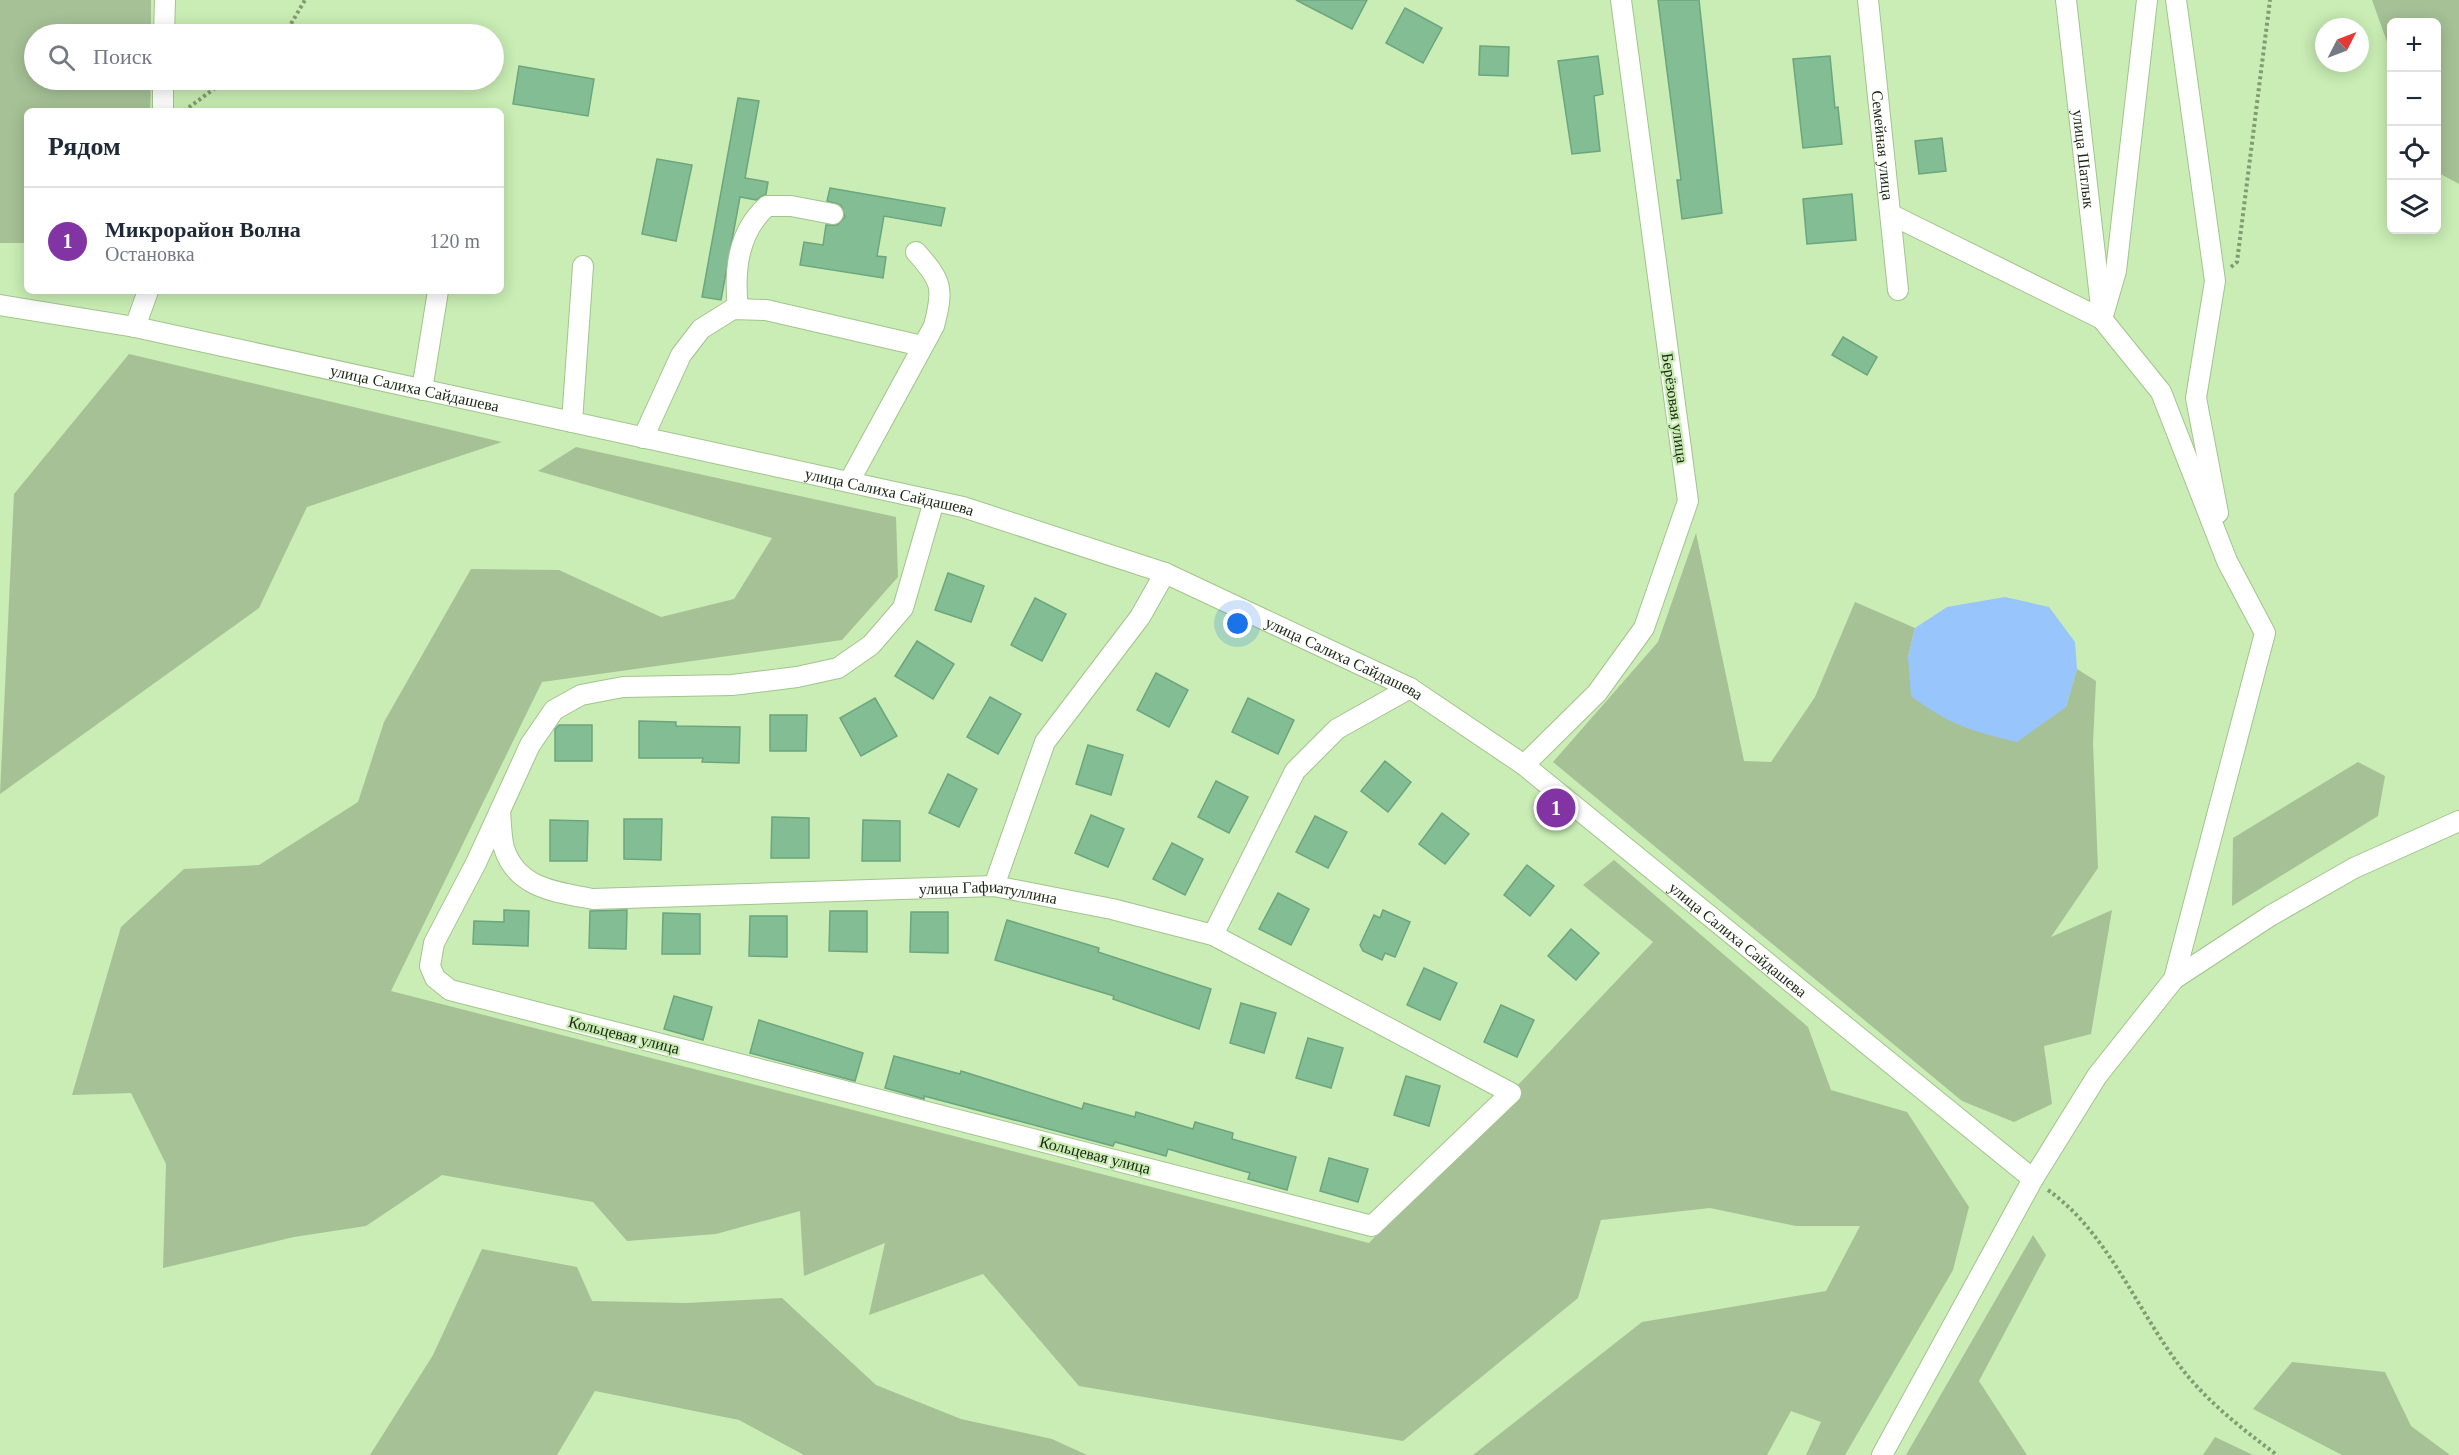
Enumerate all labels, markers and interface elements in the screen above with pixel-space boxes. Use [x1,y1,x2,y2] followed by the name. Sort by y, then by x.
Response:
[2315,18,2369,72] north arrow
[2387,18,2441,234] map controls
[2387,18,2441,72] button: +
[24,24,504,90] search box
[45,41,78,74] icon: search
[93,44,152,69] text: Поиск
[2387,72,2441,126] button: −
[1869,89,1897,201] street label: Семейная улица
[2069,109,2098,210] street label: улица Шатлык
[2387,126,2441,180] button: locate
[48,132,121,161] text: Рядом
[2387,180,2441,234] button: layers
[105,217,301,242] text: Микрорайон Волна
[63,230,73,252] text: 1
[429,230,480,252] text: 120 m
[105,243,195,265] text: Остановка
[1658,352,1691,464] street label: Берёзовая улица
[328,361,501,414] street label: улица Салиха Сайдашева
[803,464,976,519] street label: улица Салиха Сайдашева
[1223,609,1252,638] your location
[1263,613,1426,703] street label: улица Салиха Сайдашева
[1536,786,1576,830] pin: 1
[919,877,1059,907] street label: улица Гафиатуллина
[1665,878,1810,1000] street label: улица Салиха Сайдашева
[566,1013,681,1058] street label: Кольцевая улица
[1037,1133,1152,1178] street label: Кольцевая улица

